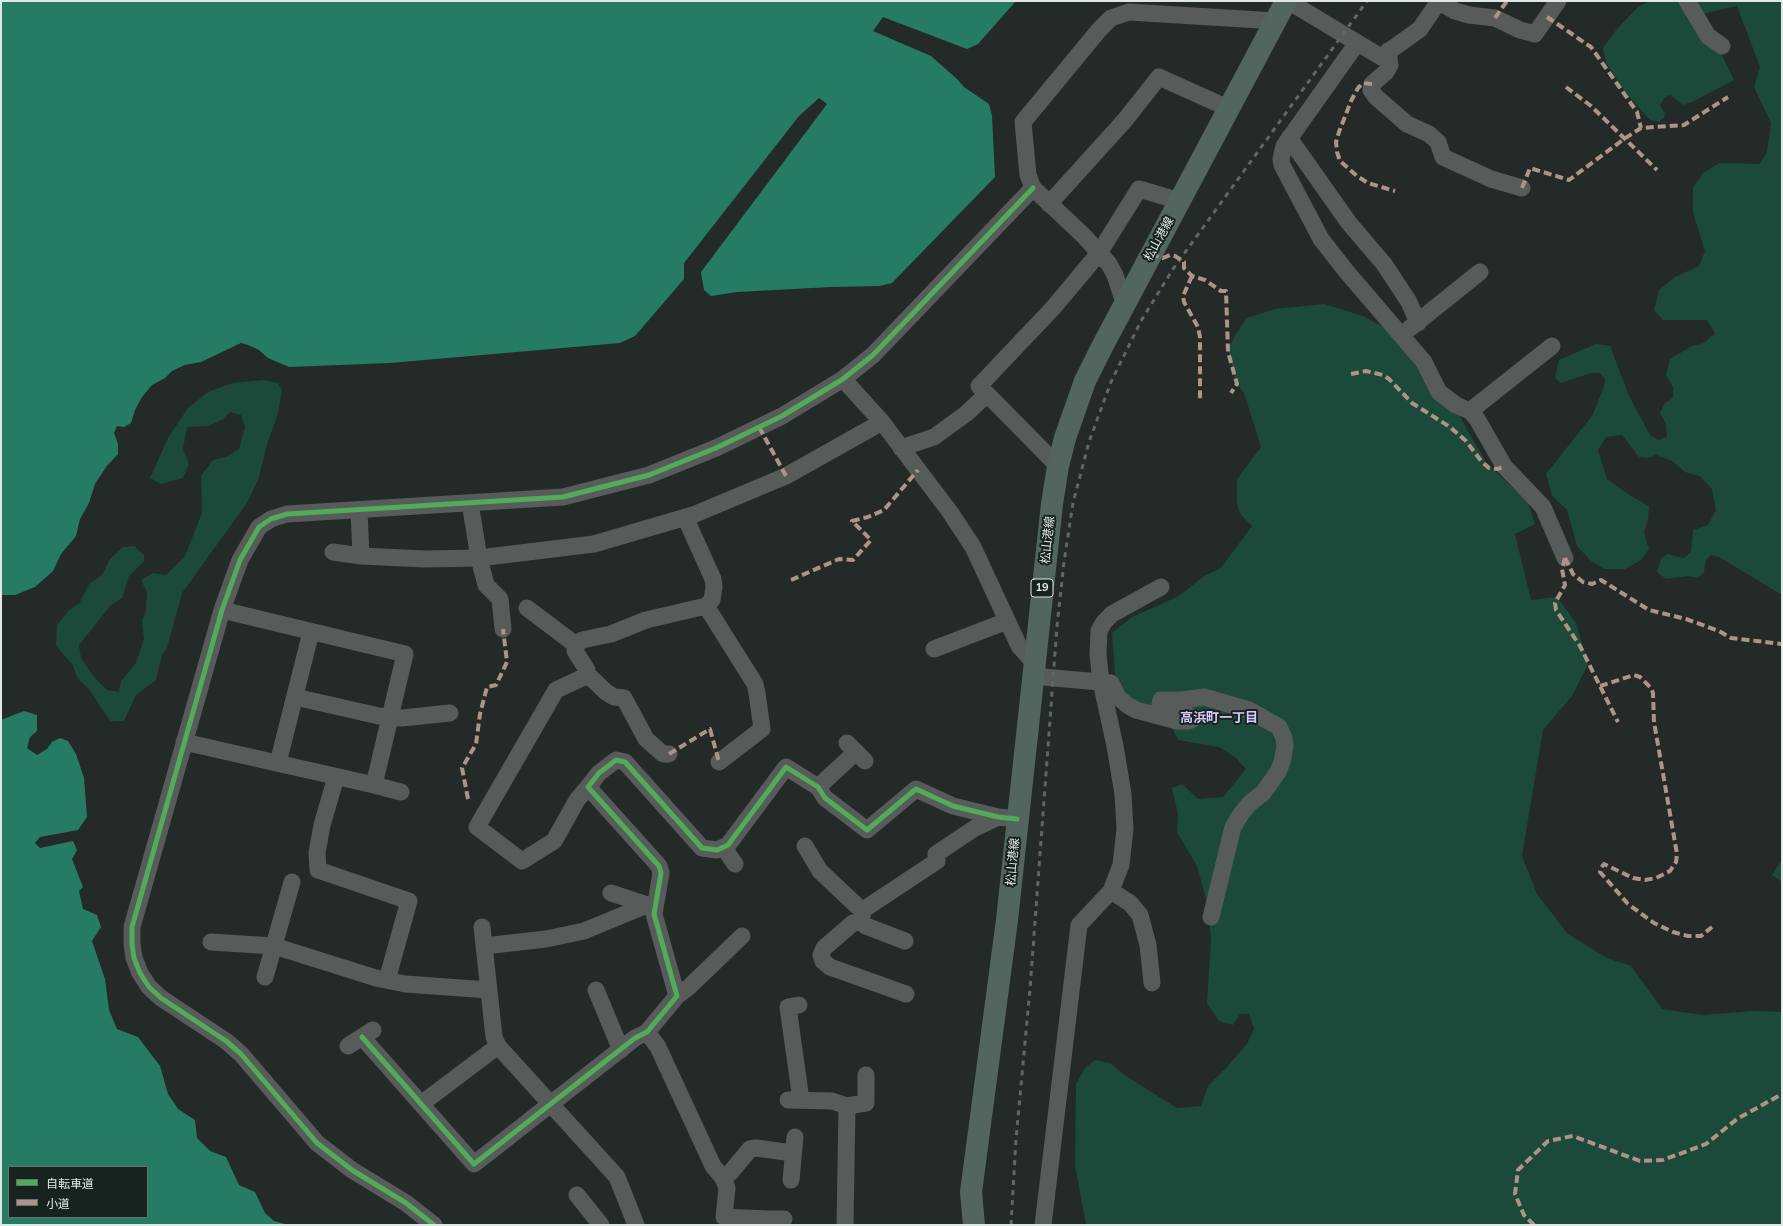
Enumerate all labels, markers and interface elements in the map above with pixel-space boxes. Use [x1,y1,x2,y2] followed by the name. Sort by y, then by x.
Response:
[1141,215,1177,263] street label: 松山港線
[1038,515,1058,565] street label: 松山港線
[1031,579,1053,597] road number: 19
[1180,710,1258,726] district label: 高浜町一丁目
[1004,837,1022,887] street label: 松山港線
[8,1166,148,1218] legend
[46,1176,94,1191] text: 自転車道
[46,1196,70,1211] text: 小道

